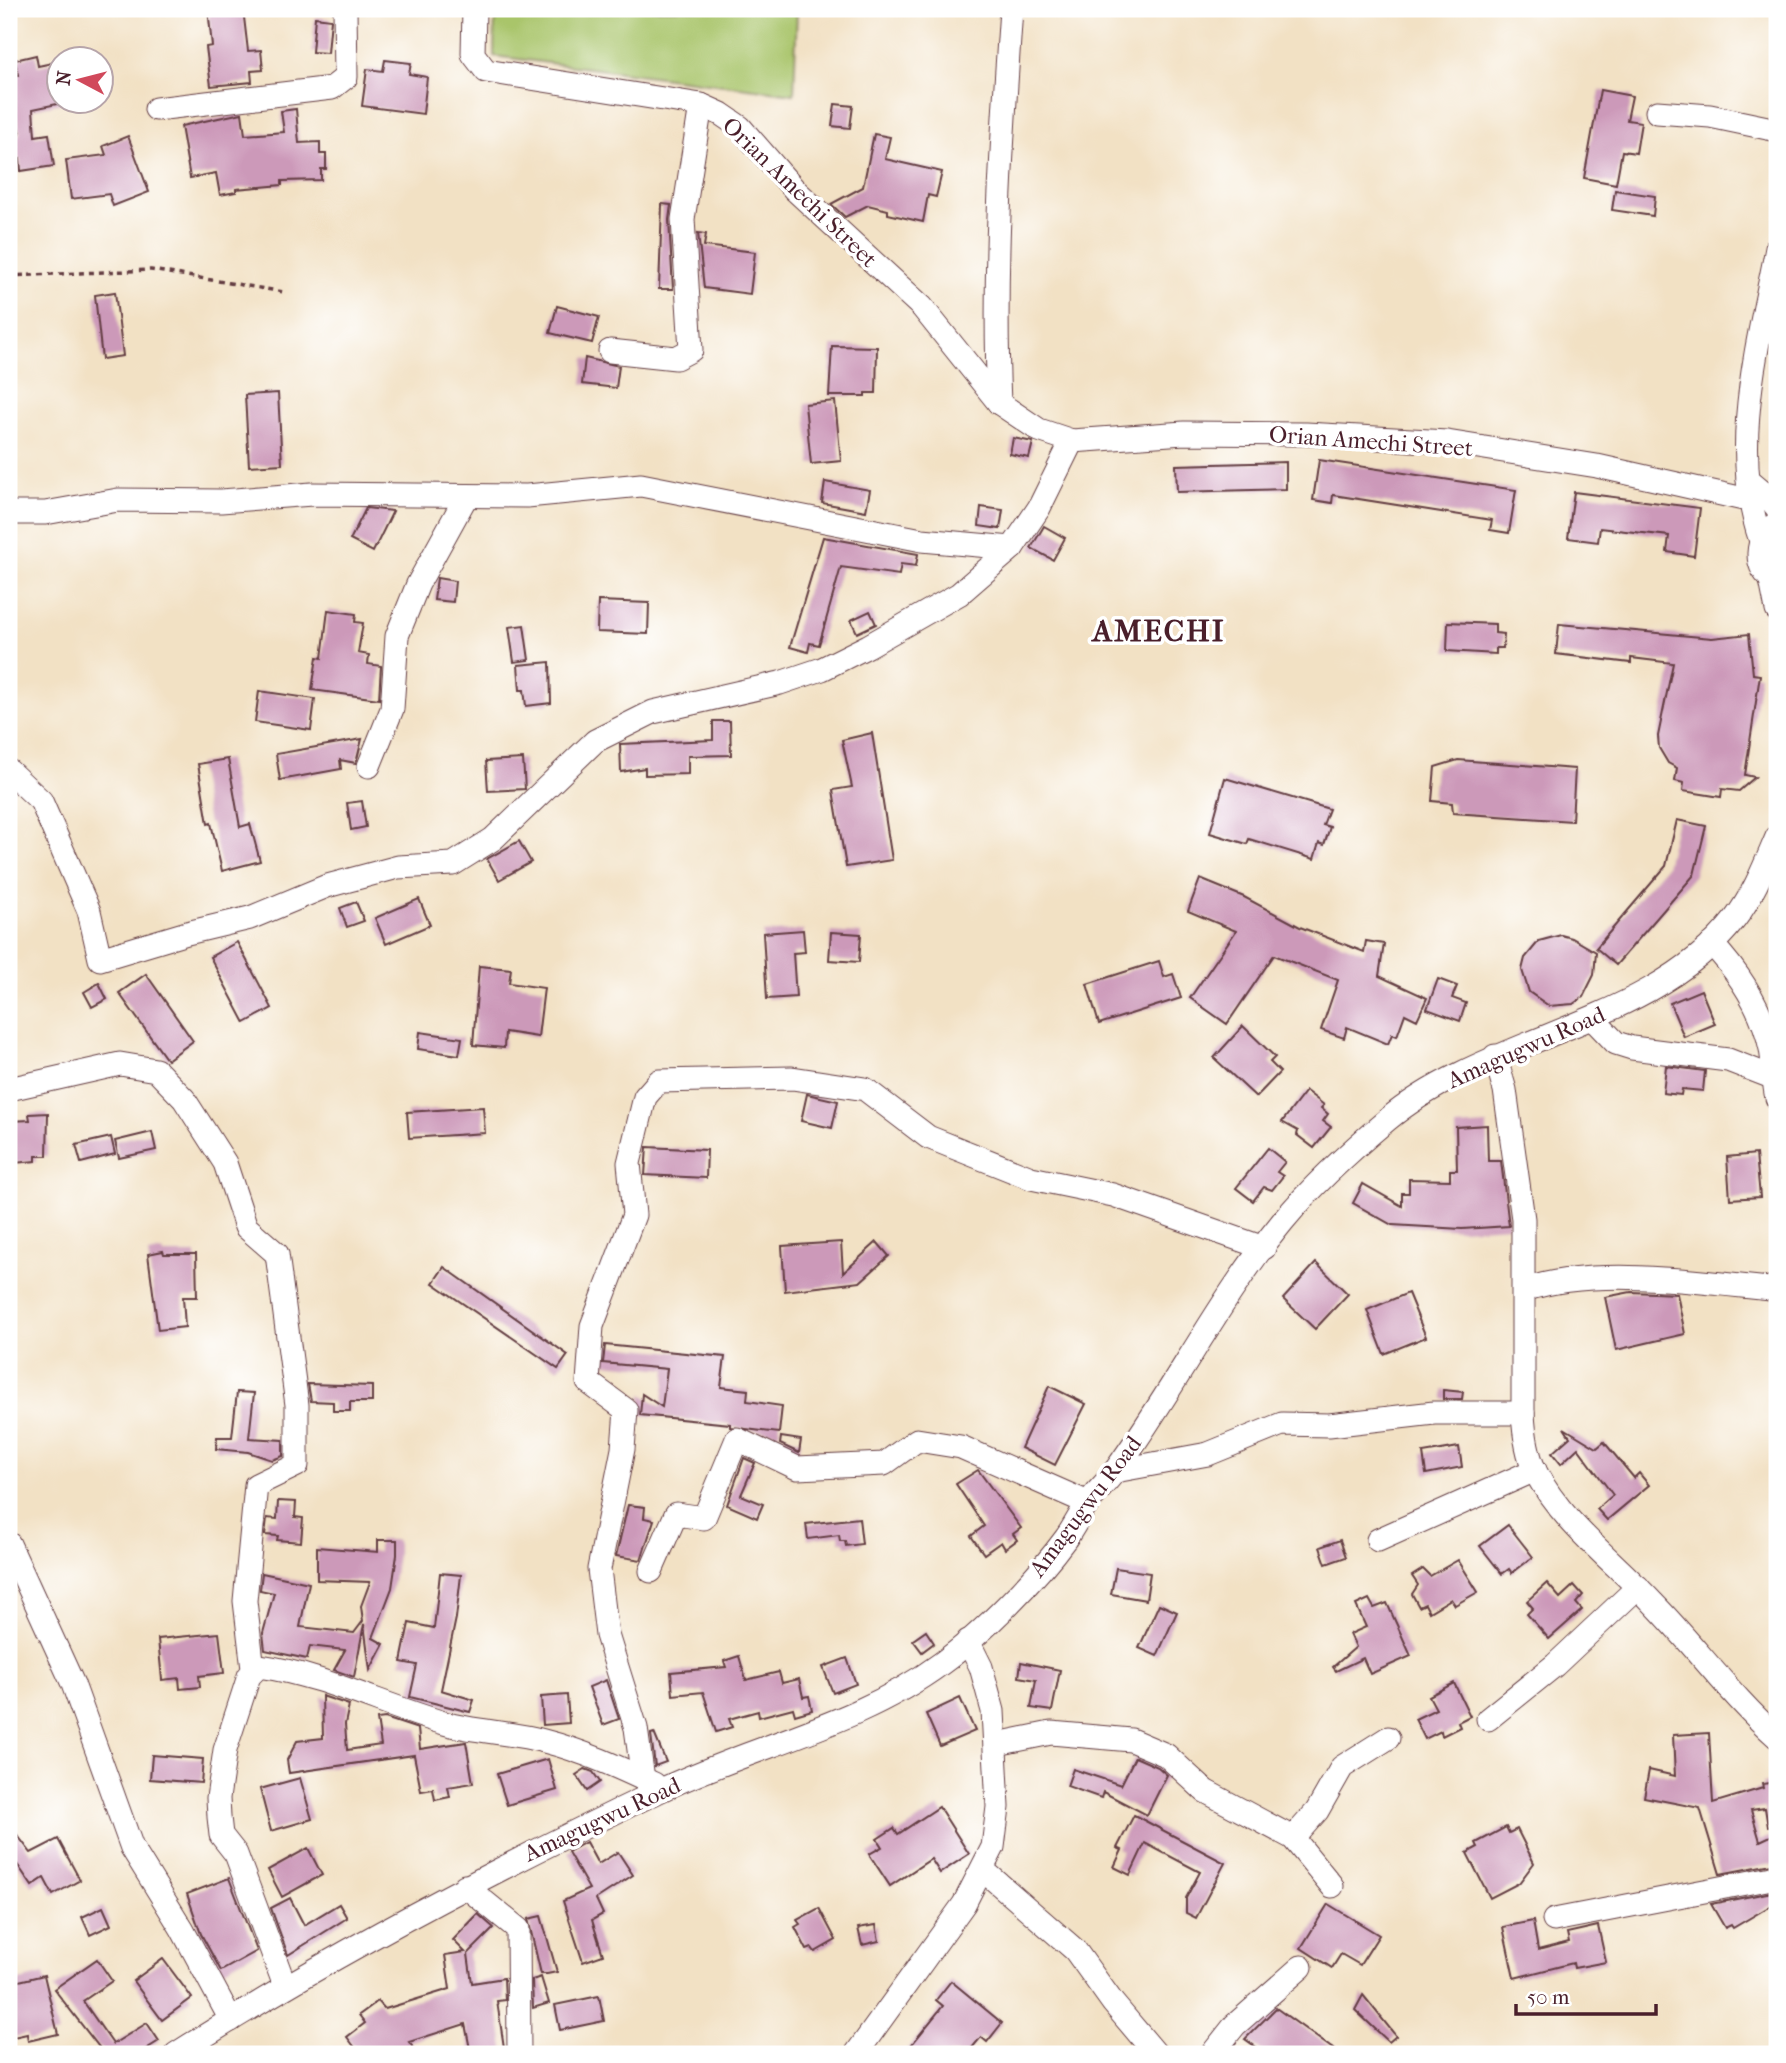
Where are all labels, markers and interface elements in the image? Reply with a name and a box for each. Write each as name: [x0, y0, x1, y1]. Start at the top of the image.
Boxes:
north arrow: [46, 46, 116, 116]
text: N: [52, 69, 76, 87]
street label: Orian Amechi Street: [717, 112, 883, 273]
street label: Orian Amechi Street: [1268, 421, 1474, 462]
district label: AMECHI: [1091, 614, 1225, 649]
street label: Amagugwu Road: [1442, 1000, 1610, 1095]
street label: Amagugwu Road: [1023, 1430, 1147, 1583]
street label: Amagugwu Road: [519, 1771, 685, 1868]
scale bar: [1516, 1972, 1656, 2016]
text: 50 m: [1527, 1985, 1570, 2009]

